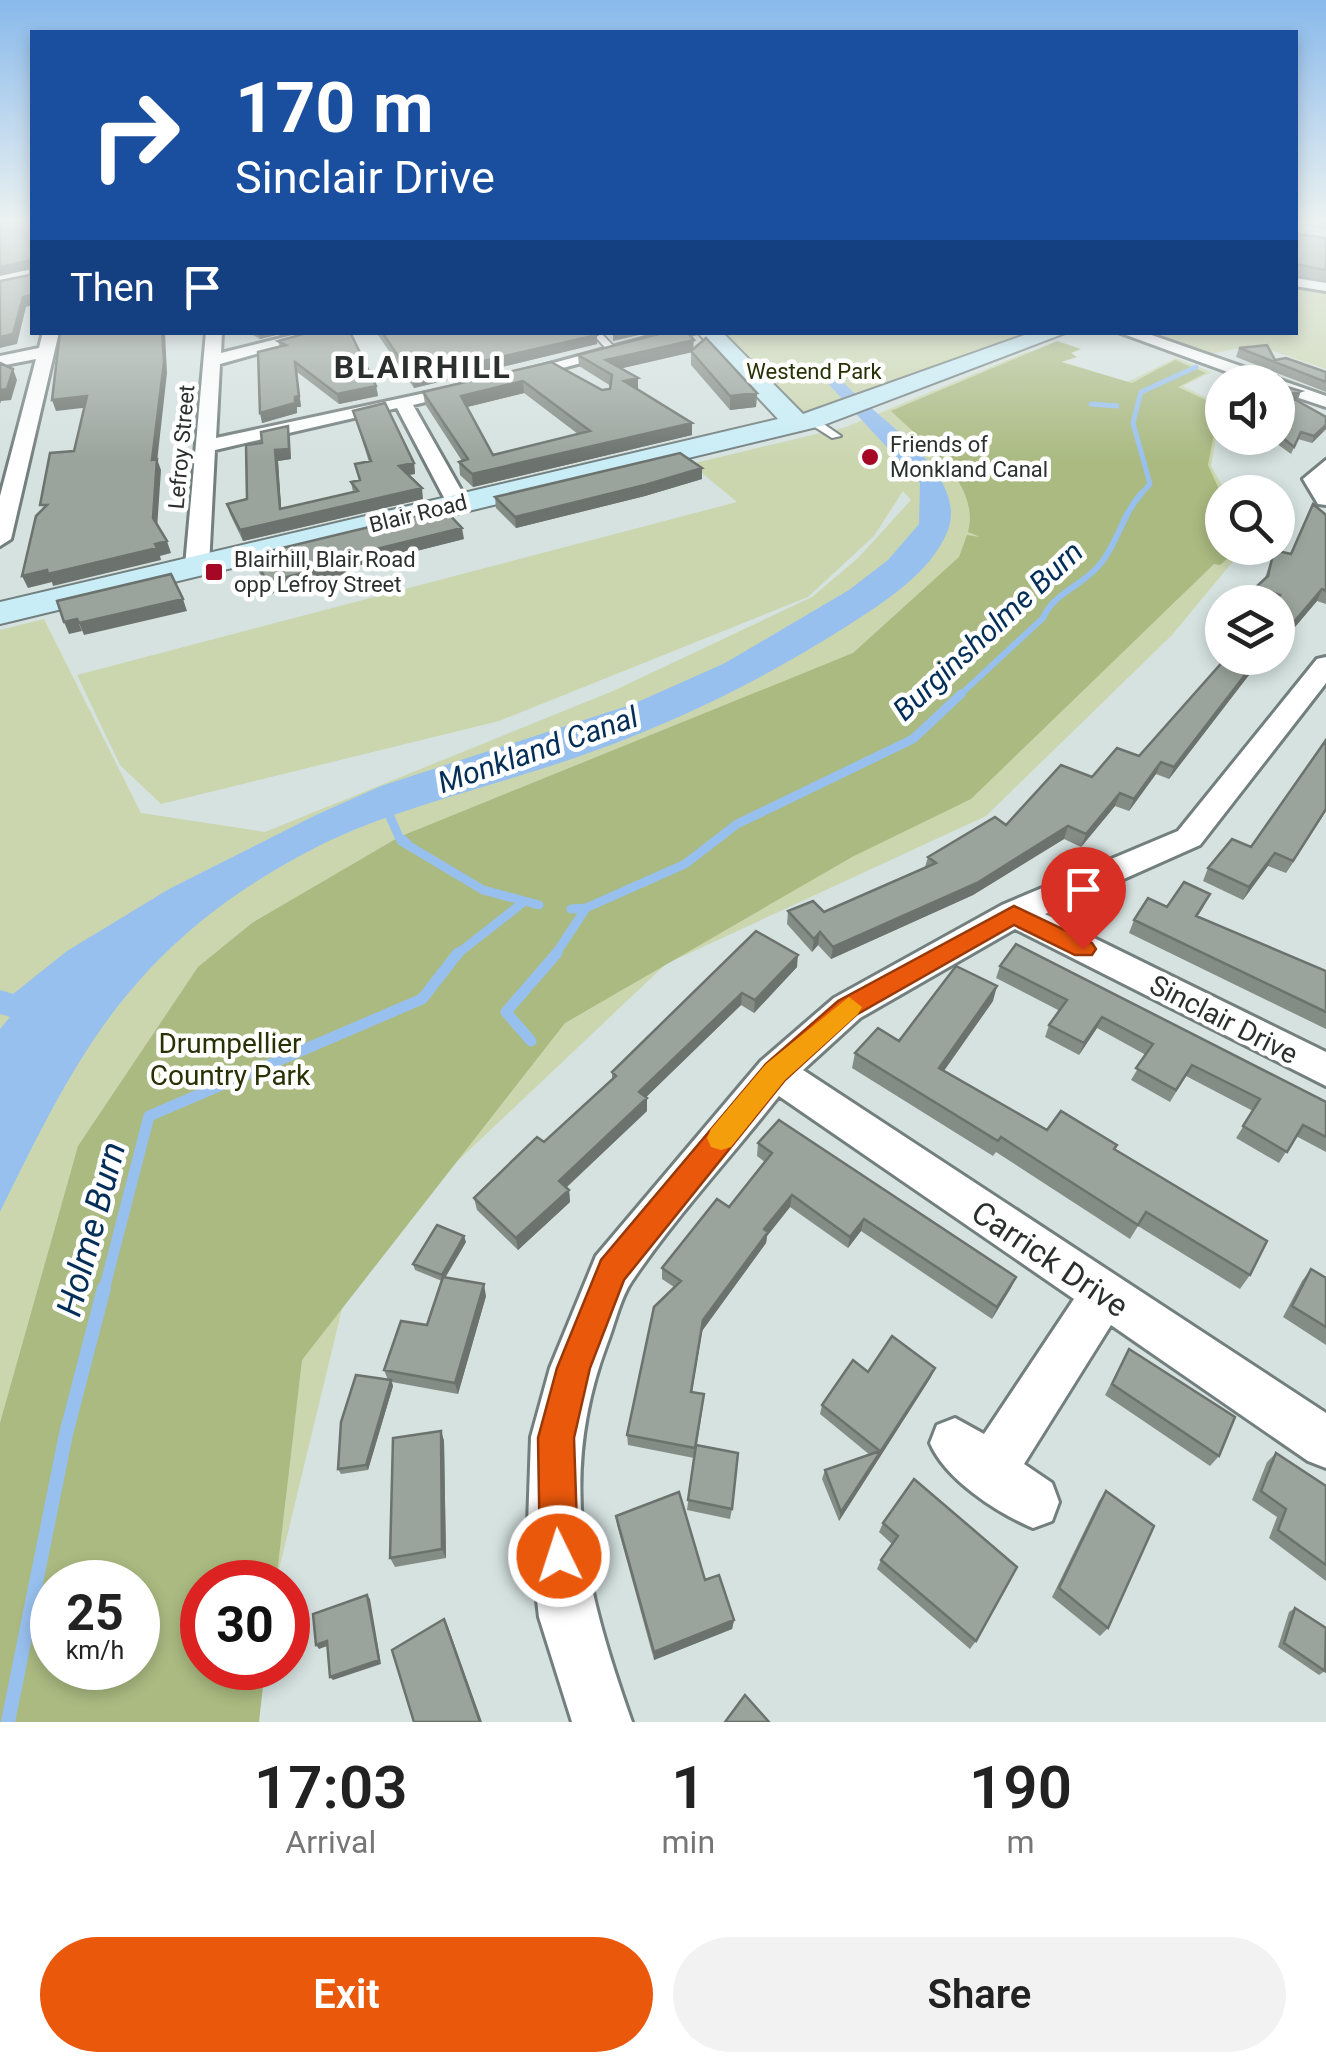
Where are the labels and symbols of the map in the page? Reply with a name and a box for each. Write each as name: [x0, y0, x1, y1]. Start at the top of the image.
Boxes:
district label: BLAIRHILL: [334, 348, 512, 386]
park label: Westend Park: [746, 359, 883, 384]
street label: Lefroy Street: [164, 384, 199, 510]
place label: Friends of Monkland Canal: [890, 432, 1048, 482]
marker: Friends of Monkland Canal: [859, 446, 881, 468]
street label: Blair Road: [367, 489, 470, 538]
water label: Burginsholme Burn: [886, 534, 1090, 727]
place label: Blairhill, Blair Road opp Lefroy Street: [234, 547, 416, 597]
marker: Blairhill, Blair Road opp Lefroy Street: [203, 561, 225, 583]
water label: Monkland Canal: [433, 699, 643, 800]
pin: [1041, 847, 1126, 950]
street label: Sinclair Drive: [1144, 968, 1303, 1071]
park label: Drumpellier Country Park: [150, 1027, 311, 1092]
water label: Holme Burn: [49, 1138, 134, 1321]
street label: Carrick Drive: [965, 1193, 1135, 1325]
position arrow: [507, 1504, 611, 1608]
speed limit sign: 30: [180, 1560, 310, 1690]

